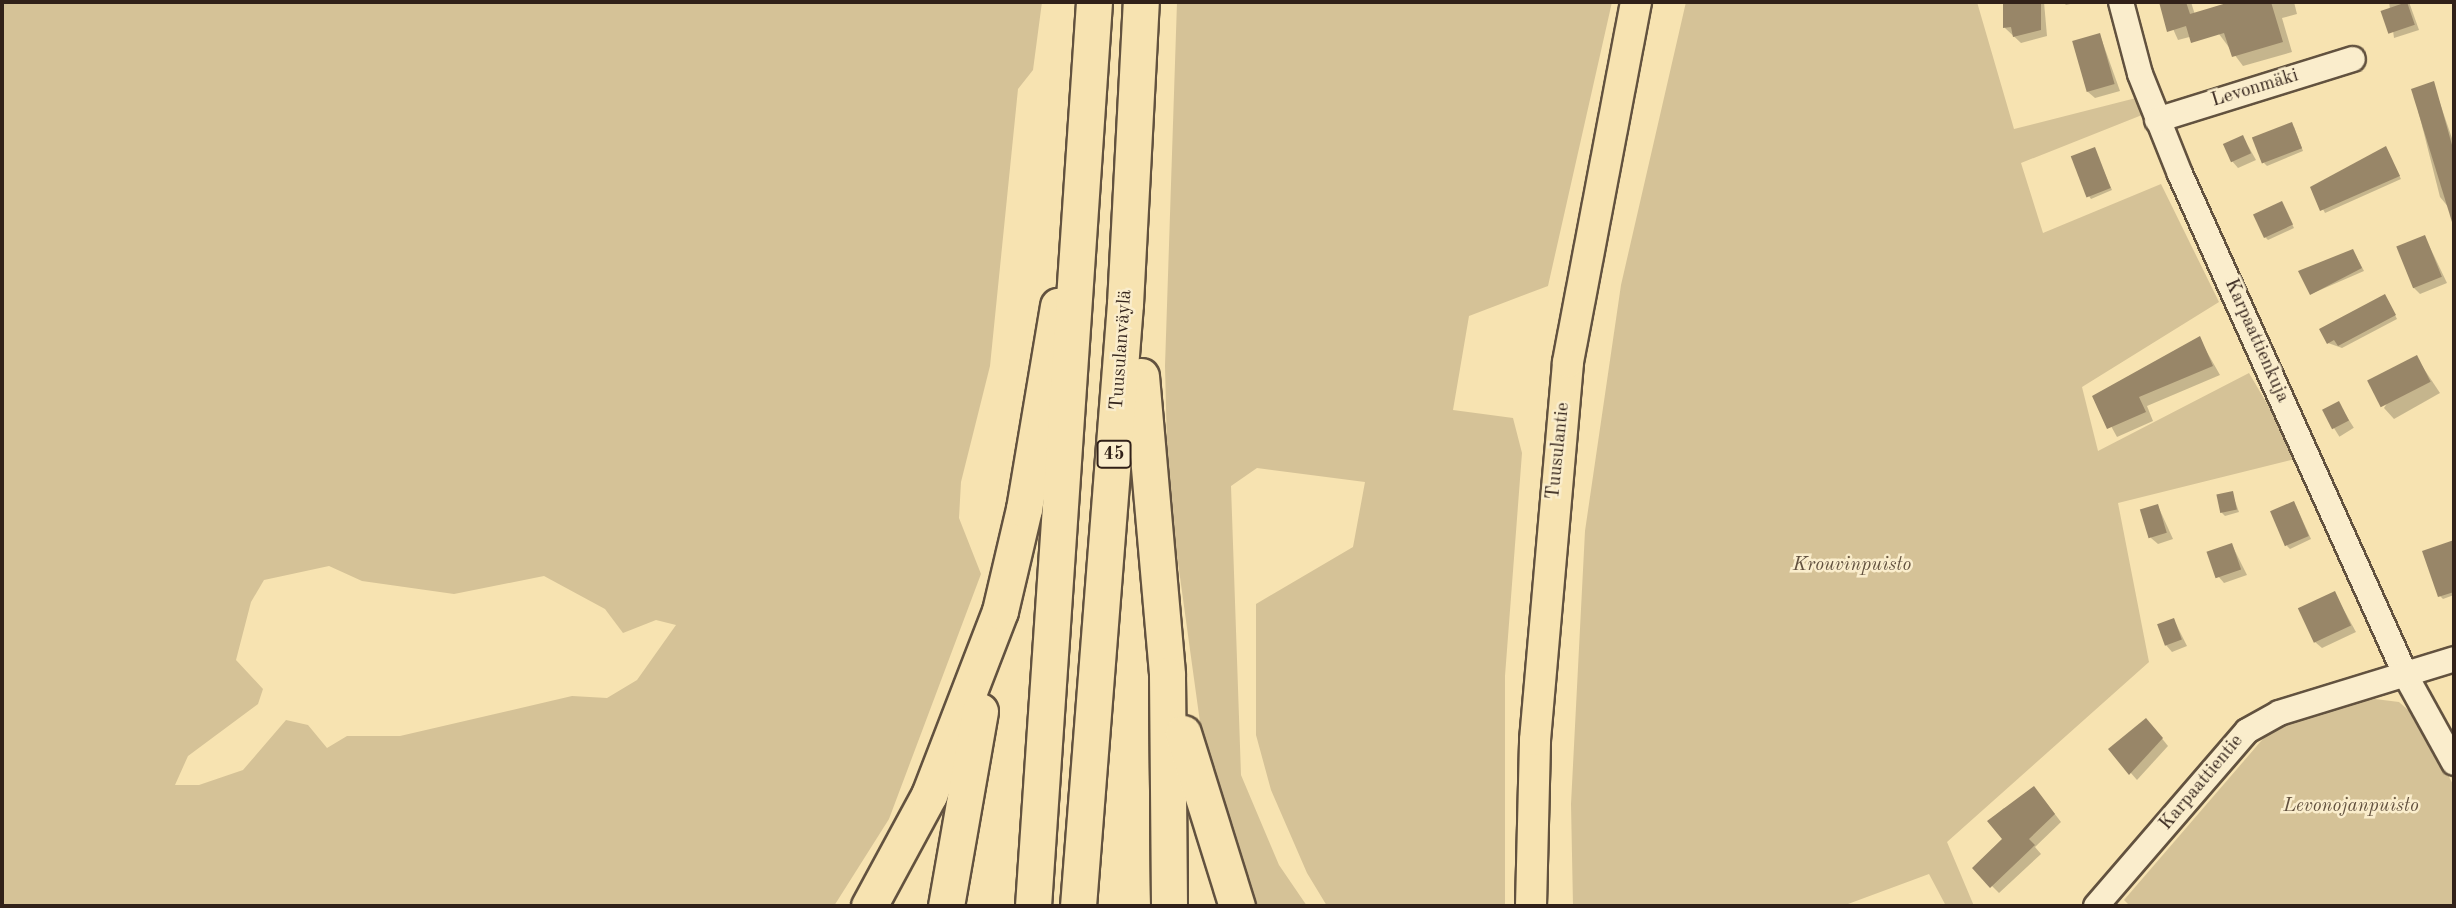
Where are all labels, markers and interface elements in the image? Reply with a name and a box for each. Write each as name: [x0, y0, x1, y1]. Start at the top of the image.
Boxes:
street label: Levonmäki: [2209, 65, 2301, 113]
street label: Karpaattienkuja: [2219, 276, 2293, 406]
street label: Tuusulanväylä: [1106, 289, 1138, 411]
street label: Tuusulantie: [1543, 401, 1575, 501]
road number: 45: [1096, 440, 1132, 468]
park label: Krouvinpuisto: [1793, 555, 1911, 577]
street label: Karpaattientie: [2155, 730, 2249, 836]
park label: Levonojanpuisto: [2283, 796, 2419, 818]

